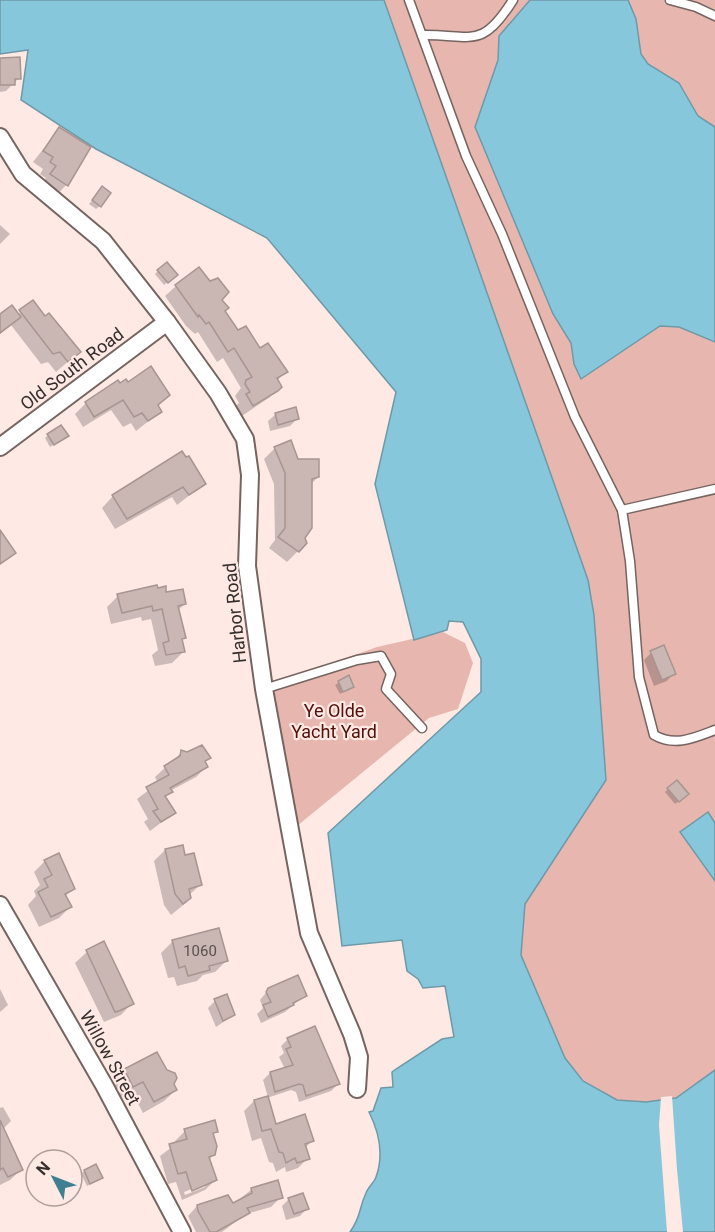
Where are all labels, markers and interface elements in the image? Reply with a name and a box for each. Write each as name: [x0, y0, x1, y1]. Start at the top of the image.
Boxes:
street label: Old South Road: [16, 323, 127, 414]
street label: Harbor Road: [219, 562, 250, 664]
park label: Ye Olde Yacht Yard: [291, 700, 377, 742]
house number: 1060: [183, 942, 217, 960]
street label: Willow Street: [76, 1007, 145, 1109]
north arrow: [24, 1148, 84, 1208]
text: N: [32, 1158, 54, 1179]

